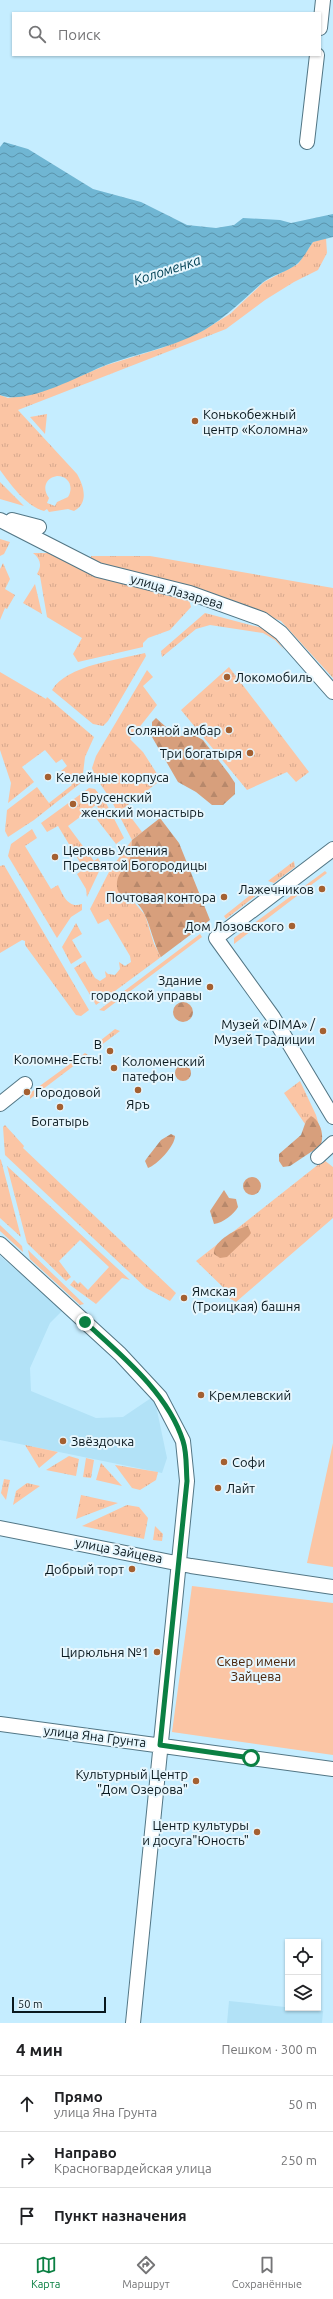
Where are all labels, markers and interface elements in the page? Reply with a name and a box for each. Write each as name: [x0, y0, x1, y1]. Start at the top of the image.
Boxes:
search box: [12, 12, 321, 56]
icon: search: [26, 23, 48, 45]
text: Поиск: [58, 26, 101, 43]
water label: Коломенка: [131, 252, 203, 288]
place label: Конькобежный центр «Коломна»: [203, 407, 308, 436]
marker: Конькобежный центр «Коломна»: [190, 416, 200, 426]
street label: улица Лазарева: [129, 571, 225, 611]
place label: Локомобиль: [235, 670, 313, 684]
marker: Локомобиль: [222, 672, 232, 682]
place label: Соляной амбар: [127, 723, 221, 737]
marker: Соляной амбар: [224, 725, 234, 735]
place label: Три богатыря: [160, 746, 242, 760]
marker: Три богатыря: [245, 748, 255, 758]
place label: Келейные корпуса: [56, 770, 169, 784]
marker: Келейные корпуса: [43, 772, 53, 782]
place label: Брусенский женский монастырь: [81, 790, 204, 819]
marker: Брусенский женский монастырь: [68, 799, 78, 809]
place label: Церковь Успения Пресвятой Богородицы: [63, 843, 207, 872]
marker: Церковь Успения Пресвятой Богородицы: [50, 852, 60, 862]
place label: Лажечников: [238, 882, 314, 896]
marker: Лажечников: [317, 884, 327, 894]
place label: Почтовая контора: [106, 890, 216, 904]
marker: Почтовая контора: [219, 892, 229, 902]
place label: Дом Лозовского: [184, 919, 284, 933]
marker: Дом Лозовского: [287, 921, 297, 931]
place label: Здание городской управы: [91, 973, 202, 1002]
marker: Здание городской управы: [205, 982, 215, 992]
place label: Музей «DIMA» / Музей Традиции: [214, 1017, 316, 1046]
marker: Музей «DIMA» / Музей Традиции: [318, 1026, 328, 1036]
place label: В Коломне-Есть!: [14, 1037, 102, 1066]
marker: В Коломне-Есть!: [105, 1046, 115, 1056]
place label: Коломенский патефон: [122, 1054, 205, 1083]
marker: Коломенский патефон: [109, 1063, 119, 1073]
place label: Городовой: [35, 1085, 101, 1099]
marker: Яръ: [133, 1085, 143, 1095]
marker: Городовой: [22, 1087, 32, 1097]
place label: Яръ: [126, 1097, 150, 1111]
marker: Богатырь: [55, 1102, 65, 1112]
place label: Богатырь: [31, 1114, 89, 1128]
place label: Ямская (Троицкая) башня: [192, 1284, 300, 1314]
marker: Ямская (Троицкая) башня: [179, 1293, 189, 1303]
route end: [76, 1313, 94, 1331]
place label: Кремлевский: [209, 1388, 291, 1402]
marker: Кремлевский: [196, 1390, 206, 1400]
place label: Звёздочка: [71, 1434, 134, 1448]
marker: Звёздочка: [58, 1436, 68, 1446]
place label: Софи: [232, 1455, 265, 1469]
marker: Софи: [219, 1457, 229, 1467]
place label: Лайт: [226, 1481, 255, 1495]
marker: Лайт: [213, 1483, 223, 1493]
street label: улица Зайцева: [74, 1535, 164, 1565]
place label: Добрый торт: [45, 1562, 124, 1576]
marker: Добрый торт: [127, 1564, 137, 1574]
place label: Цирюльня №1: [61, 1645, 149, 1659]
marker: Цирюльня №1: [152, 1647, 162, 1657]
park label: Сквер имени Зайцева: [216, 1654, 296, 1683]
street label: улица Яна Грунта: [43, 1723, 147, 1749]
route start: [242, 1749, 260, 1767]
place label: Культурный Центр "Дом Озерова": [75, 1767, 188, 1796]
marker: Культурный Центр "Дом Озерова": [191, 1776, 201, 1786]
place label: Центр культуры и досуга"Юность": [142, 1818, 249, 1847]
marker: Центр культуры и досуга"Юность": [252, 1827, 262, 1837]
map controls: [285, 1939, 321, 2011]
button: locate: [285, 1939, 321, 1975]
button: layers: [285, 1975, 321, 2011]
scale bar: [12, 1995, 106, 2014]
text: 50 m: [18, 1998, 42, 2010]
text: 4 мин: [16, 2040, 63, 2059]
text: Пешком · 300 m: [221, 2042, 317, 2056]
text: Прямо: [54, 2088, 103, 2105]
icon: ahead: [16, 2093, 38, 2115]
text: 50 m: [288, 2097, 317, 2111]
text: улица Яна Грунта: [54, 2105, 157, 2119]
text: Направо: [54, 2144, 117, 2161]
icon: right: [16, 2149, 38, 2171]
text: 250 m: [281, 2153, 317, 2167]
text: Красногвардейская улица: [54, 2161, 212, 2175]
icon: arrive: [16, 2205, 38, 2227]
text: Пункт назначения: [54, 2207, 187, 2224]
tab: Карта: [31, 2254, 60, 2290]
tab: Маршрут: [122, 2254, 170, 2290]
tab: Сохранённые: [232, 2254, 302, 2290]

